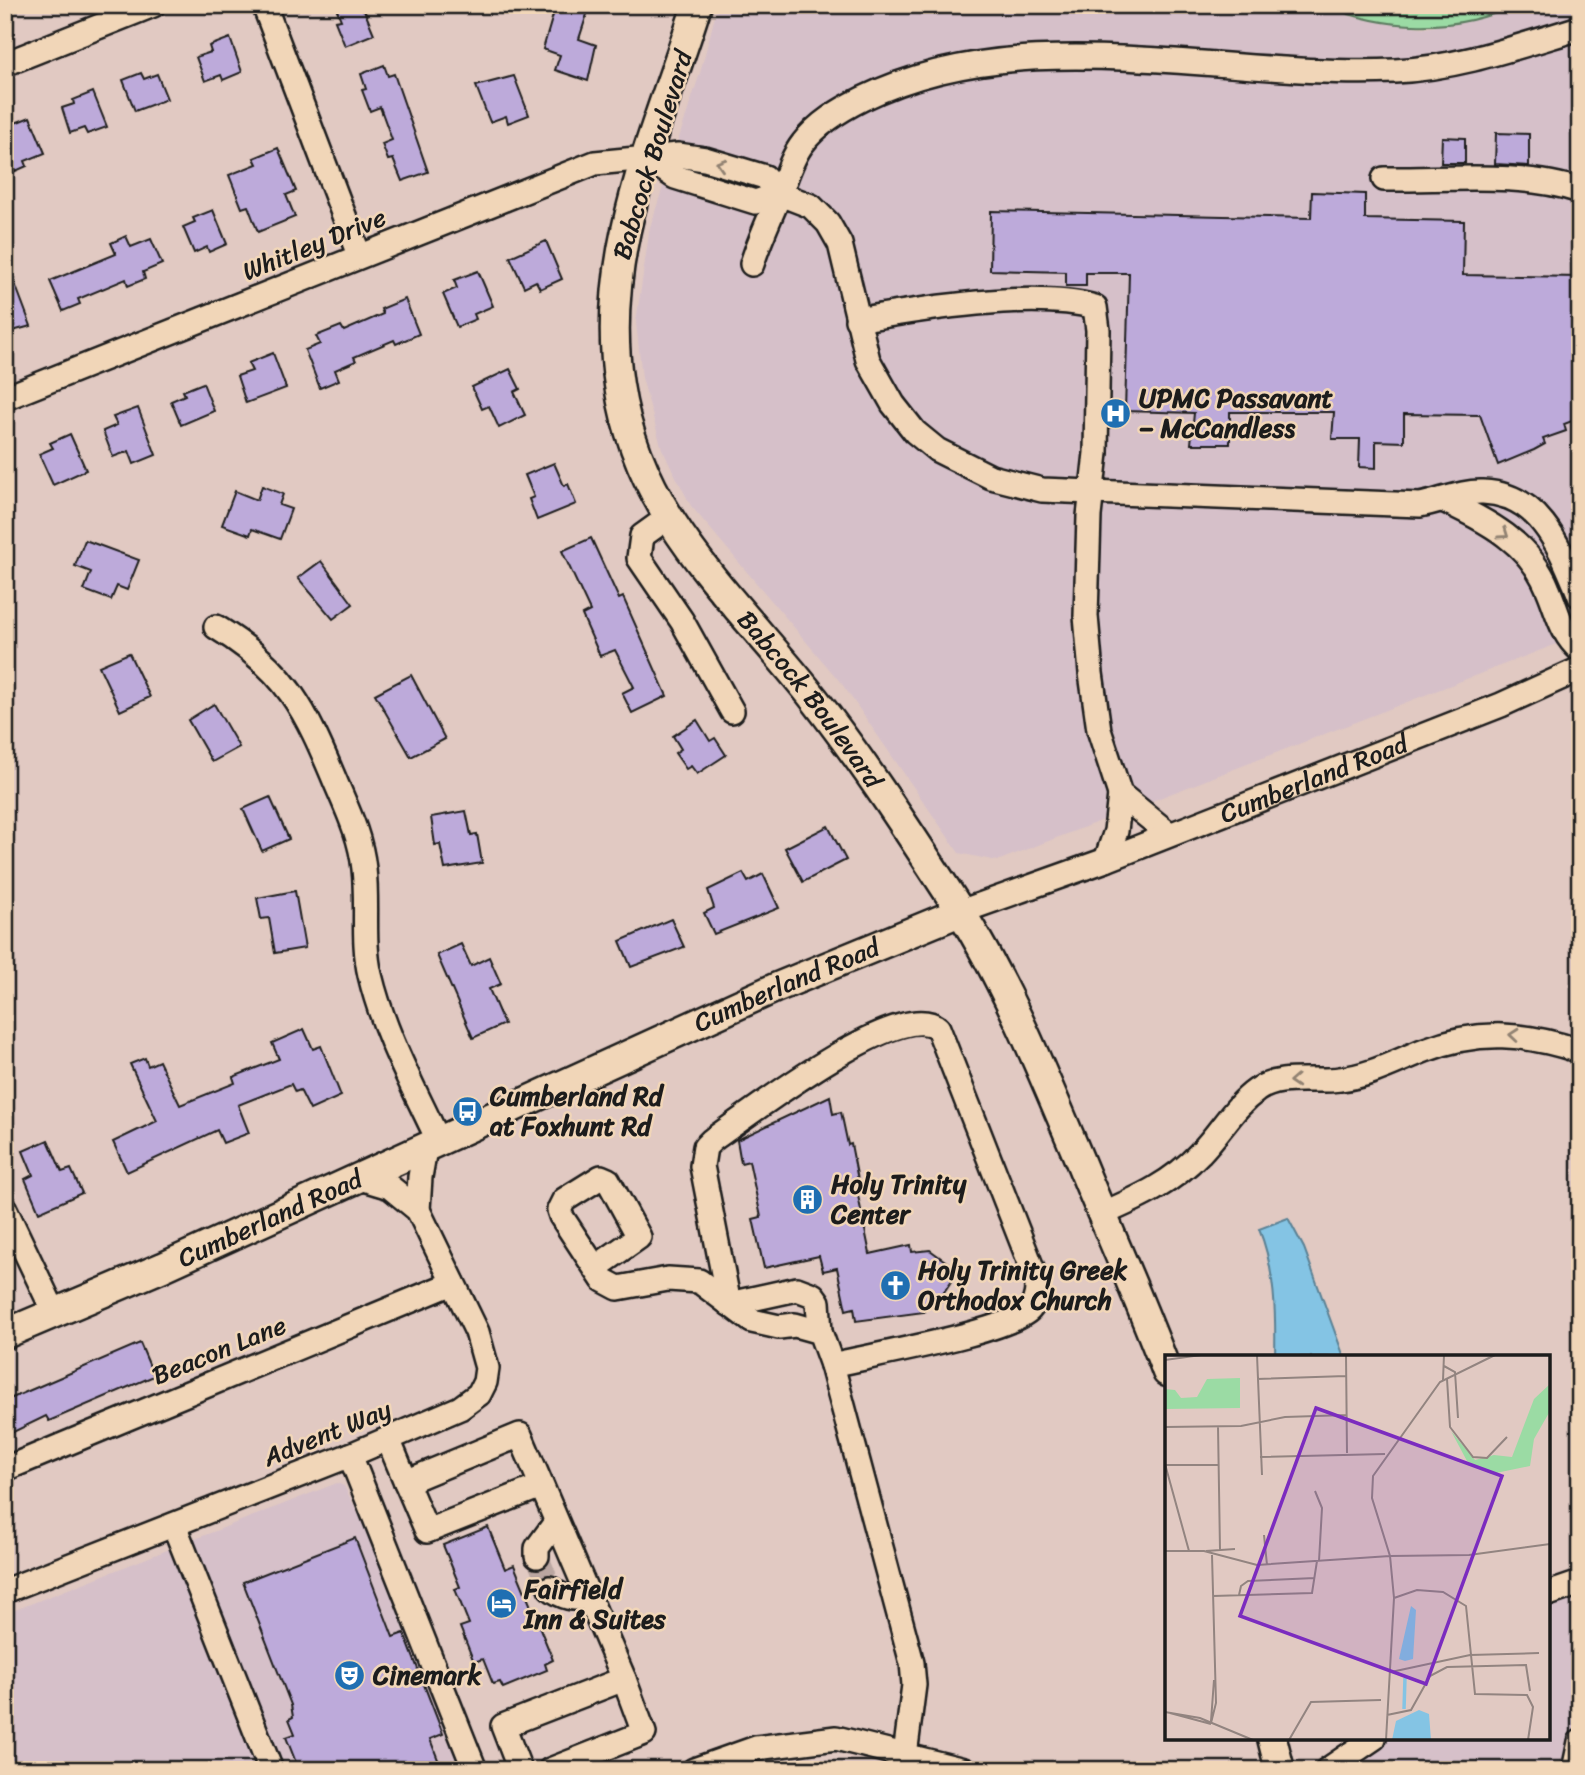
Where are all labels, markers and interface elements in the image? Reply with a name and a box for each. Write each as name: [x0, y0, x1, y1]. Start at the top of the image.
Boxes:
street label: Babcock Boulevard: [598, 42, 706, 265]
one-way arrow: [716, 157, 728, 172]
street label: Whitley Drive: [235, 194, 393, 294]
place label: UPMC Passavant – McCandless: [1139, 375, 1333, 451]
hospital icon: UPMC Passavant – McCandless: [1099, 396, 1133, 430]
one-way arrow: [1496, 526, 1509, 538]
street label: Babcock Boulevard: [725, 599, 897, 800]
street label: Cumberland Road: [1213, 720, 1417, 836]
street label: Cumberland Road: [686, 924, 889, 1045]
one-way arrow: [1508, 1028, 1519, 1043]
place label: Cumberland Rd at Foxhunt Rd: [489, 1073, 665, 1149]
one-way arrow: [1288, 1073, 1299, 1088]
bus stop icon: Cumberland Rd at Foxhunt Rd: [450, 1094, 484, 1128]
street label: Cumberland Road: [170, 1155, 372, 1280]
place label: Holy Trinity Center: [830, 1161, 967, 1237]
building icon: Holy Trinity Center: [791, 1182, 825, 1216]
place label: Holy Trinity Greek Orthodox Church: [918, 1247, 1128, 1323]
church icon: Holy Trinity Greek Orthodox Church: [878, 1268, 912, 1302]
street label: Beacon Lane: [145, 1302, 293, 1398]
inset map: [1165, 1355, 1550, 1740]
street label: Advent Way: [255, 1386, 399, 1480]
place label: Fairfield Inn & Suites: [522, 1566, 667, 1642]
hotel icon: Fairfield Inn & Suites: [484, 1587, 518, 1621]
place label: Cinemark: [372, 1652, 482, 1698]
theatre icon: Cinemark: [333, 1658, 367, 1692]

